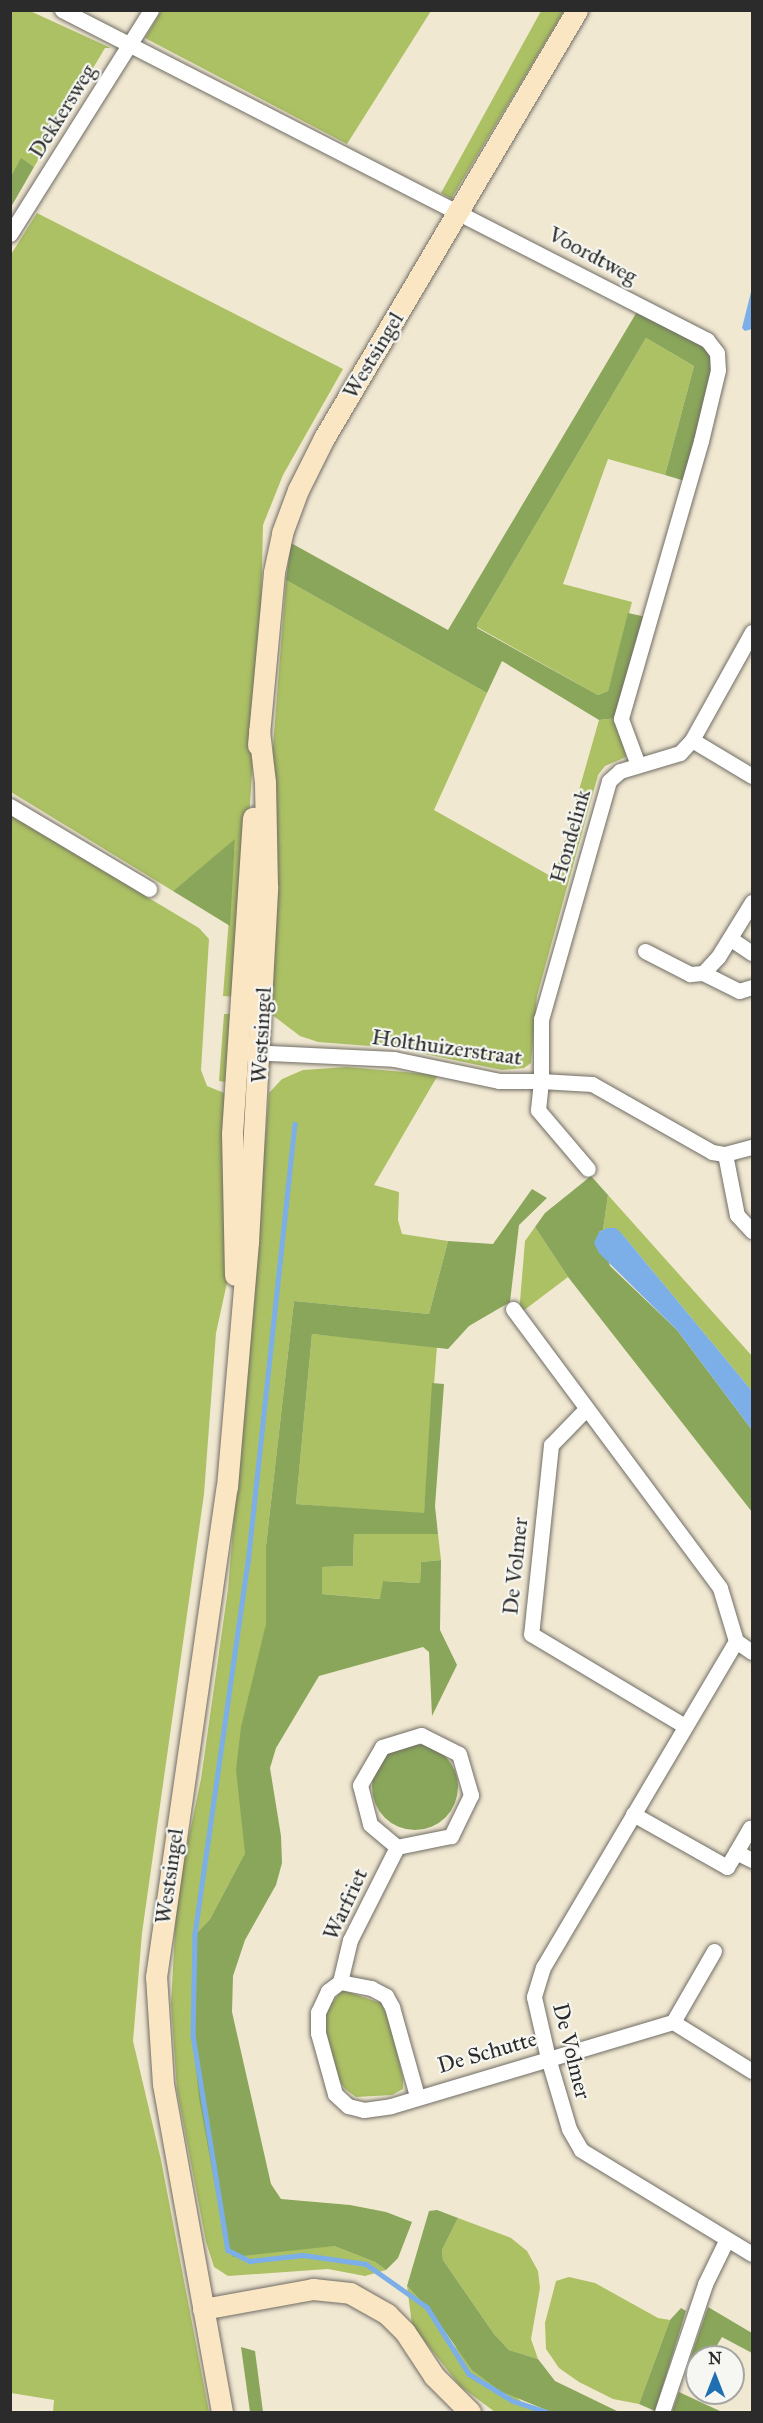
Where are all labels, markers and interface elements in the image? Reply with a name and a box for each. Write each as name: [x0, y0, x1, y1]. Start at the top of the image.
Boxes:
street label: Dekkersweg: [23, 59, 101, 163]
street label: Voordtweg: [544, 221, 642, 289]
street label: Westsingel: [337, 307, 409, 403]
street label: Hondelink: [544, 786, 596, 886]
street label: Westsingel: [245, 986, 277, 1084]
street label: Holthuizerstraat: [370, 1023, 524, 1071]
street label: De Volmer: [497, 1516, 533, 1616]
street label: Westsingel: [149, 1826, 189, 1926]
street label: Warfriet: [317, 1864, 373, 1944]
street label: De Volmer: [547, 2000, 597, 2102]
street label: De Schutte: [434, 2025, 540, 2079]
north arrow: [685, 2345, 745, 2405]
text: N: [708, 2349, 722, 2368]

